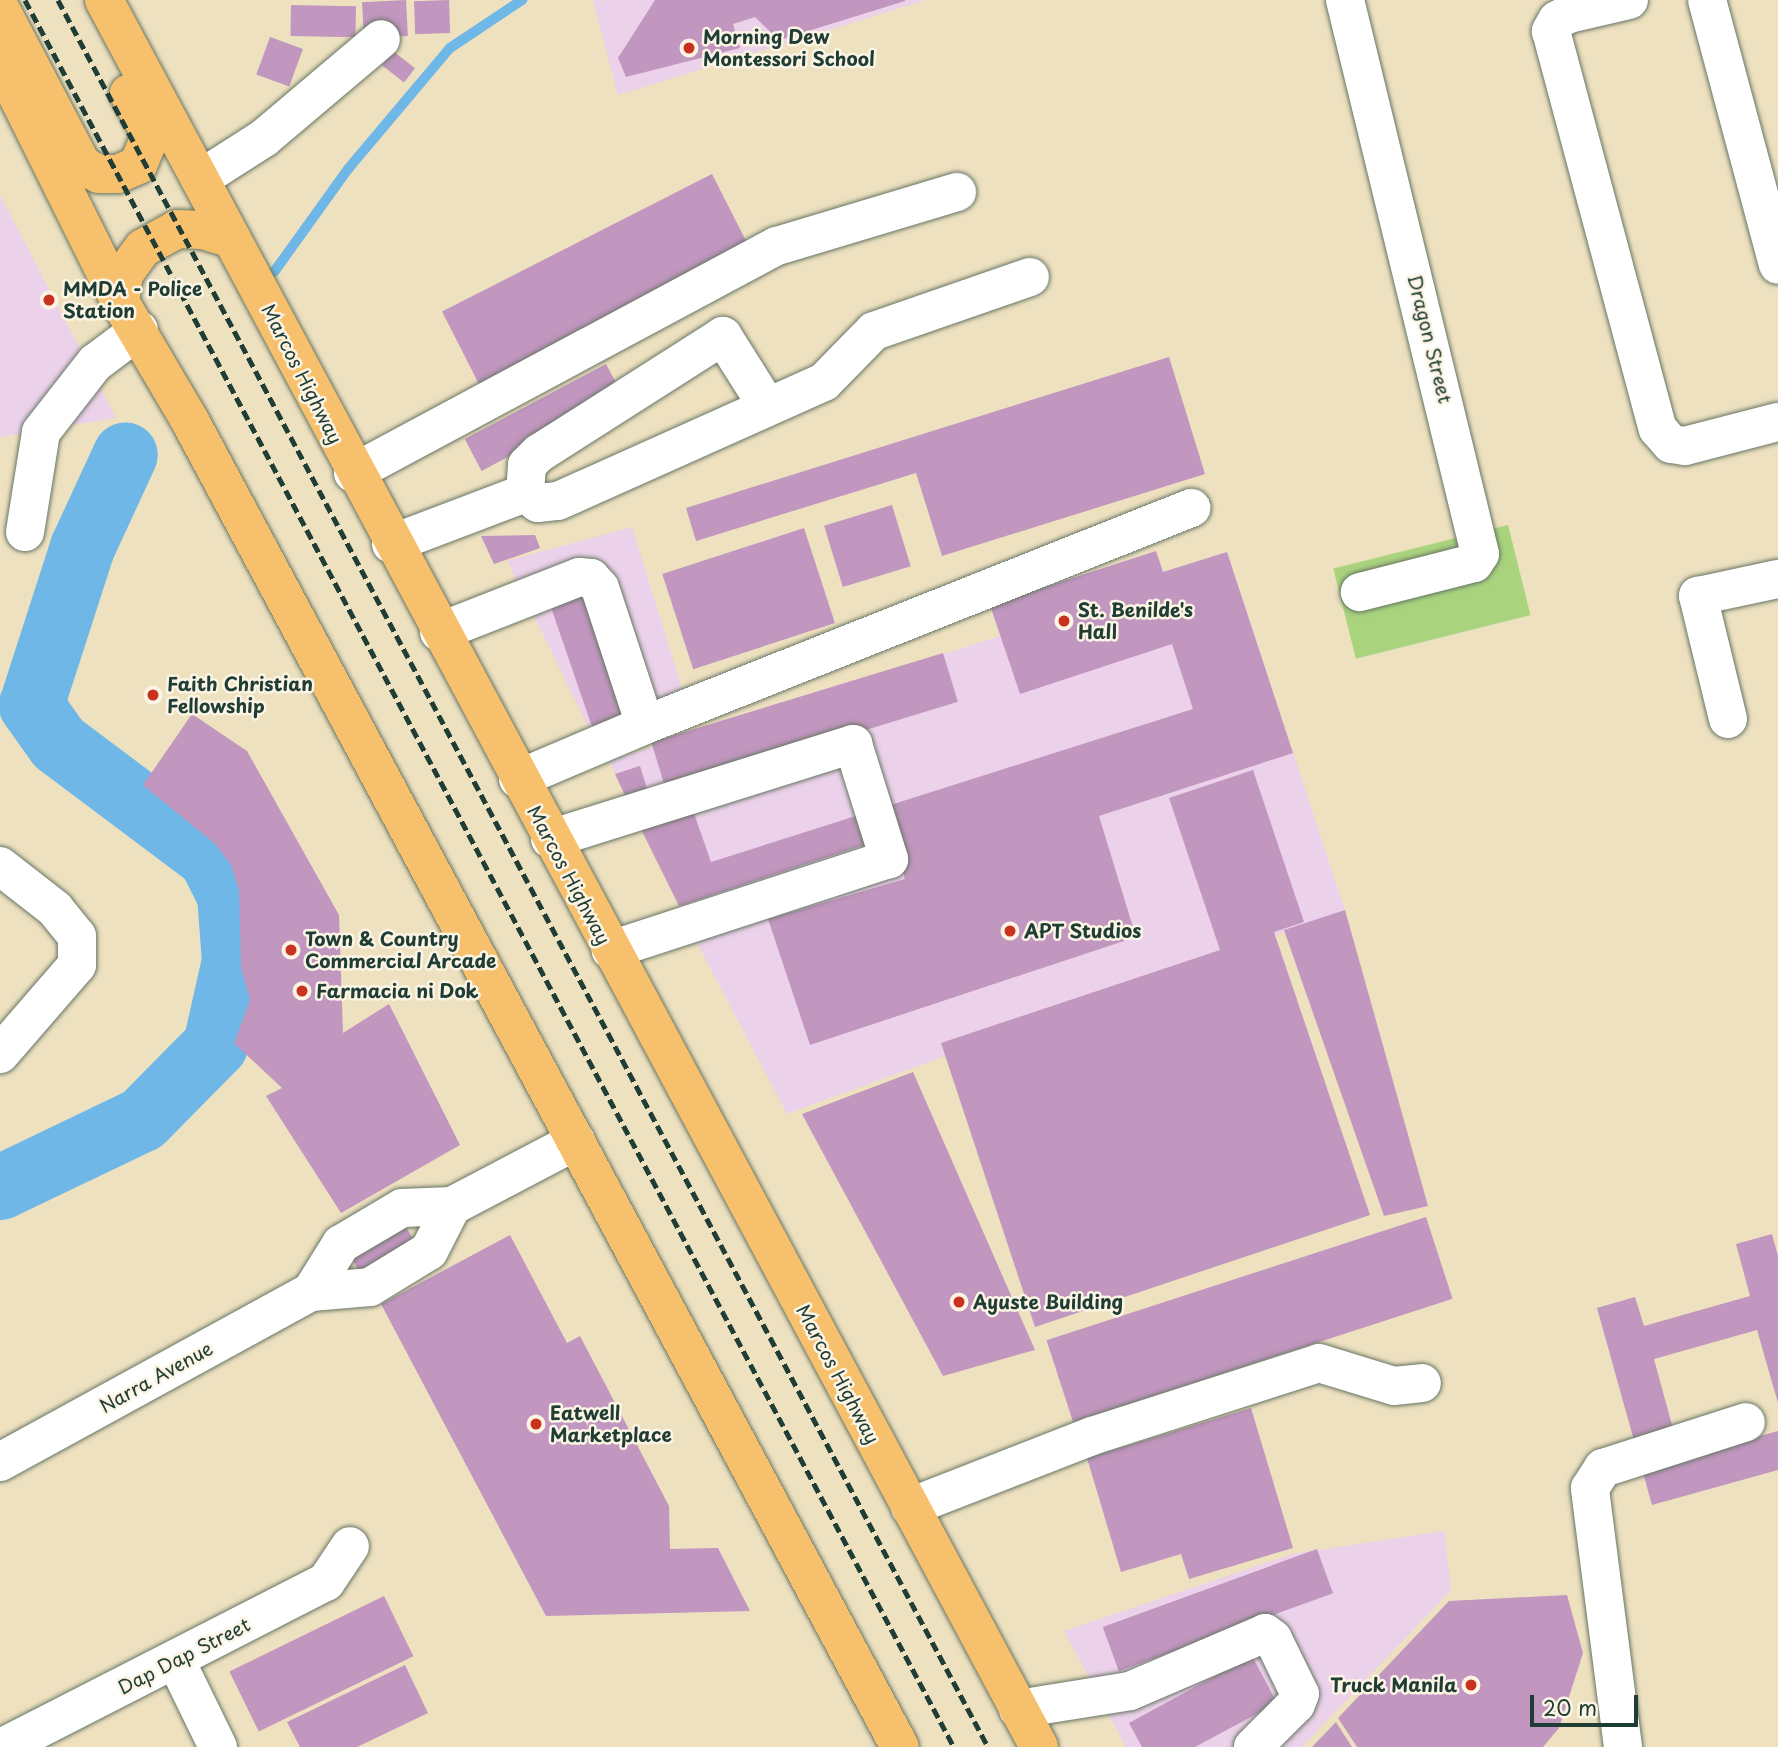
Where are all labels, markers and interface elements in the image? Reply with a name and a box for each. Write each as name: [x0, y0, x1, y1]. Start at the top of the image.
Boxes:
place label: Morning Dew Montessori School: [703, 26, 876, 70]
marker: Morning Dew Montessori School: [681, 40, 697, 56]
street label: Dragon Street: [1403, 272, 1457, 406]
place label: MMDA - Police Station: [63, 278, 205, 322]
marker: MMDA - Police Station: [41, 292, 57, 308]
street label: Marcos Highway: [257, 300, 347, 448]
place label: St. Benilde's Hall: [1078, 599, 1192, 643]
marker: St. Benilde's Hall: [1056, 613, 1072, 629]
place label: Faith Christian Fellowship: [167, 673, 313, 717]
marker: Faith Christian Fellowship: [145, 687, 161, 703]
street label: Marcos Highway: [523, 802, 615, 948]
place label: APT Studios: [1024, 920, 1140, 942]
marker: APT Studios: [1002, 923, 1018, 939]
place label: Town & Country Commercial Arcade: [305, 928, 497, 972]
marker: Town & Country Commercial Arcade: [283, 942, 299, 958]
place label: Farmacia ni Dok: [316, 980, 479, 1002]
marker: Farmacia ni Dok: [294, 983, 310, 999]
place label: Ayuste Building: [973, 1291, 1123, 1313]
marker: Ayuste Building: [951, 1294, 967, 1310]
street label: Marcos Highway: [792, 1301, 884, 1447]
street label: Narra Avenue: [95, 1336, 217, 1418]
place label: Eatwell Marketplace: [550, 1402, 672, 1446]
marker: Eatwell Marketplace: [528, 1416, 544, 1432]
street label: Dap Dap Street: [114, 1613, 254, 1699]
place label: Truck Manila: [1329, 1674, 1457, 1696]
marker: Truck Manila: [1463, 1677, 1479, 1693]
scale bar: [1533, 1680, 1642, 1724]
text: 20 m: [1543, 1691, 1597, 1723]

